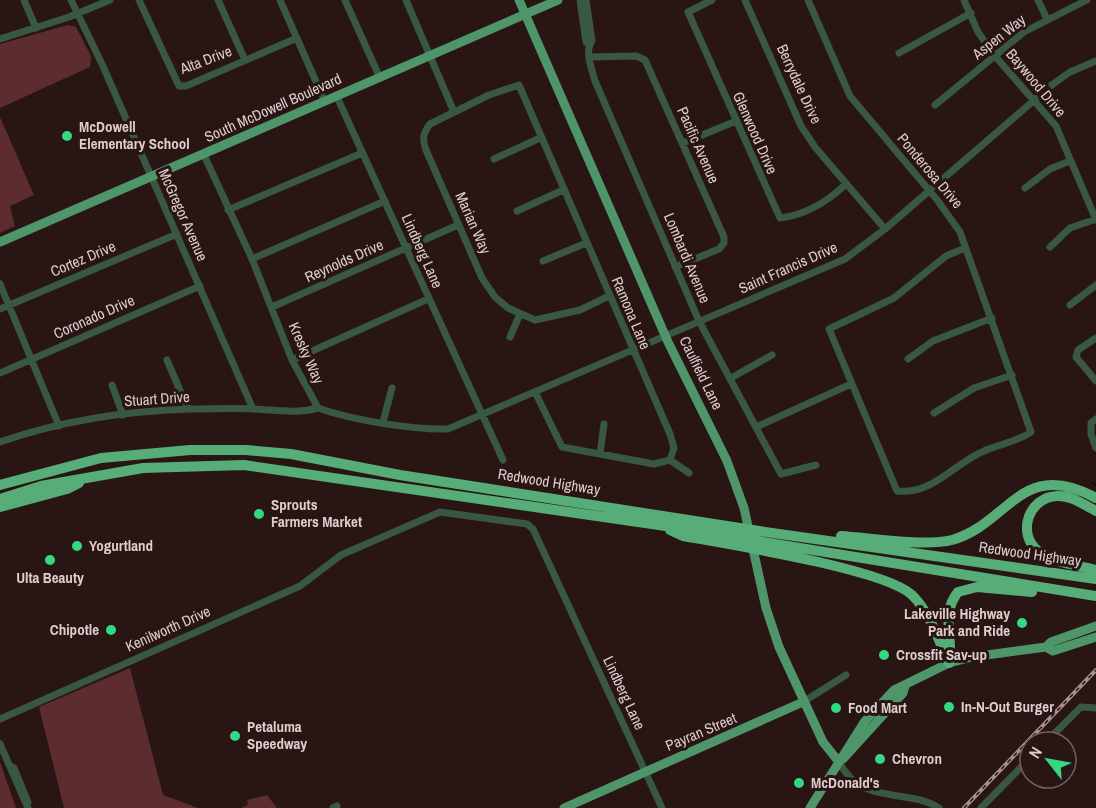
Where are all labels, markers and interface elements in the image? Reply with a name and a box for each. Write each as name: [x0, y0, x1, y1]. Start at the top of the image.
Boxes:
street label: Aspen Way: [967, 9, 1030, 65]
street label: Alta Drive: [176, 40, 235, 79]
street label: Berrydale Drive: [772, 41, 827, 127]
street label: Baywood Drive: [1002, 44, 1071, 121]
street label: South McDowell Boulevard: [201, 68, 345, 147]
street label: Glenwood Drive: [728, 88, 783, 177]
street label: Pacific Avenue: [672, 103, 725, 187]
place label: McDowell Elementary School: [79, 116, 190, 154]
marker: McDowell Elementary School: [60, 129, 74, 143]
street label: Ponderosa Drive: [893, 129, 968, 213]
street label: McGregor Avenue: [154, 165, 213, 264]
street label: Marian Way: [450, 188, 497, 258]
street label: Lombardi Avenue: [659, 209, 716, 306]
street label: Lindberg Lane: [397, 210, 448, 291]
street label: Reynolds Drive: [301, 234, 387, 287]
street label: Cortez Drive: [47, 235, 119, 282]
street label: Saint Francis Drive: [735, 236, 841, 299]
street label: Ramona Lane: [607, 273, 656, 353]
street label: Coronado Drive: [50, 289, 138, 344]
street label: Kresky Way: [284, 319, 330, 388]
street label: Caulfield Lane: [675, 333, 728, 413]
street label: Stuart Drive: [123, 386, 191, 411]
street label: Redwood Highway: [496, 463, 603, 500]
place label: Sprouts Farmers Market: [271, 494, 362, 532]
marker: Sprouts Farmers Market: [252, 507, 266, 521]
place label: Yogurtland: [89, 535, 153, 556]
street label: Redwood Highway: [977, 536, 1083, 571]
marker: Yogurtland: [70, 539, 84, 553]
marker: Ulta Beauty: [43, 553, 57, 567]
place label: Ulta Beauty: [16, 567, 84, 588]
street label: Kenilworth Drive: [122, 600, 214, 657]
place label: Lakeville Highway Park and Ride: [904, 603, 1010, 641]
marker: Lakeville Highway Park and Ride: [1015, 616, 1029, 630]
place label: Chipotle: [50, 619, 99, 640]
marker: Chipotle: [104, 623, 118, 637]
place label: Crossfit Sav-up: [896, 644, 987, 665]
marker: Crossfit Sav-up: [877, 648, 891, 662]
street label: Lindberg Lane: [598, 652, 651, 733]
place label: In-N-Out Burger: [961, 696, 1054, 717]
place label: Food Mart: [848, 697, 907, 718]
marker: In-N-Out Burger: [942, 700, 956, 714]
marker: Food Mart: [829, 701, 843, 715]
street label: Payran Street: [662, 707, 740, 756]
place label: Petaluma Speedway: [247, 716, 307, 754]
marker: Petaluma Speedway: [228, 729, 242, 743]
north arrow: [1018, 730, 1078, 790]
text: N: [1023, 743, 1047, 762]
place label: Chevron: [892, 748, 942, 769]
marker: Chevron: [873, 752, 887, 766]
place label: McDonald's: [811, 772, 880, 793]
marker: McDonald's: [792, 776, 806, 790]

